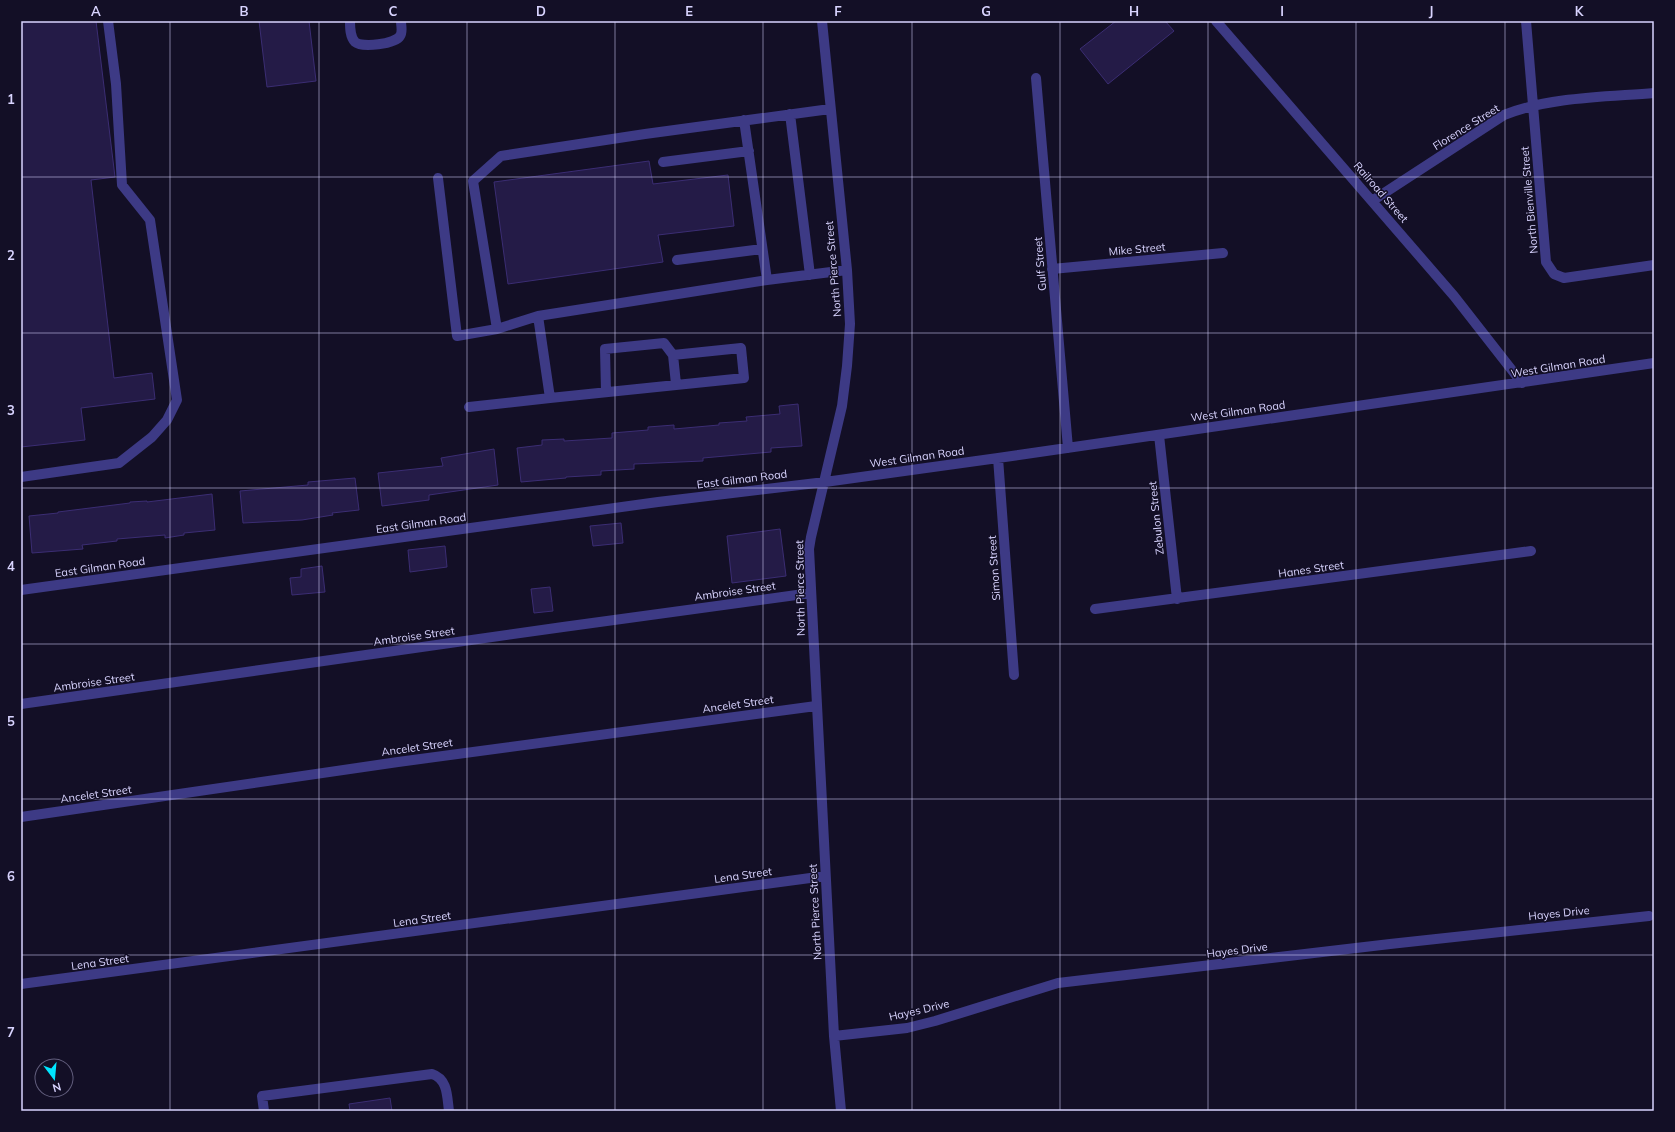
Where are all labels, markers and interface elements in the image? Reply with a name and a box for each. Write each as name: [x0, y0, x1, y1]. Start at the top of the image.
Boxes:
text: A: [91, 3, 101, 19]
text: B: [240, 3, 249, 19]
text: C: [389, 3, 398, 19]
text: D: [536, 3, 546, 19]
text: E: [685, 3, 693, 19]
text: F: [834, 3, 842, 19]
text: G: [981, 3, 991, 19]
text: H: [1129, 3, 1139, 19]
text: I: [1280, 3, 1284, 19]
text: J: [1429, 3, 1433, 19]
text: K: [1575, 3, 1585, 19]
text: 1: [7, 91, 15, 107]
street label: Florence Street: [1430, 101, 1502, 153]
street label: North Bienville Street: [1517, 146, 1541, 254]
street label: Railroad Street: [1351, 159, 1411, 225]
street label: North Pierce Street: [822, 220, 844, 318]
street label: Gulf Street: [1031, 236, 1049, 292]
street label: Mike Street: [1108, 240, 1166, 258]
text: 2: [7, 247, 15, 263]
street label: West Gilman Road: [1510, 352, 1606, 380]
street label: West Gilman Road: [1190, 397, 1286, 425]
text: 3: [7, 402, 15, 418]
street label: West Gilman Road: [869, 443, 965, 471]
street label: East Gilman Road: [696, 467, 788, 491]
street label: Zebulon Street: [1145, 480, 1167, 556]
street label: East Gilman Road: [375, 510, 467, 536]
street label: Simon Street: [985, 535, 1003, 601]
street label: North Pierce Street: [792, 540, 808, 636]
street label: East Gilman Road: [54, 554, 146, 580]
street label: Hanes Street: [1277, 557, 1345, 581]
text: 4: [7, 558, 15, 574]
street label: Ambroise Street: [693, 578, 777, 604]
street label: Ambroise Street: [372, 623, 456, 649]
street label: Ambroise Street: [52, 669, 136, 695]
street label: Ancelet Street: [702, 692, 775, 716]
text: 5: [7, 713, 15, 729]
street label: Ancelet Street: [381, 735, 454, 759]
street label: Ancelet Street: [60, 782, 133, 806]
street label: North Pierce Street: [805, 863, 825, 960]
street label: Lena Street: [713, 864, 773, 886]
text: 6: [7, 868, 15, 884]
street label: Hayes Drive: [1528, 903, 1590, 923]
street label: Lena Street: [392, 908, 452, 930]
street label: Hayes Drive: [1206, 939, 1268, 961]
street label: Lena Street: [70, 951, 130, 973]
street label: Hayes Drive: [887, 996, 951, 1024]
text: 7: [7, 1024, 15, 1040]
north arrow: [34, 1058, 74, 1098]
text: N: [51, 1080, 63, 1095]

